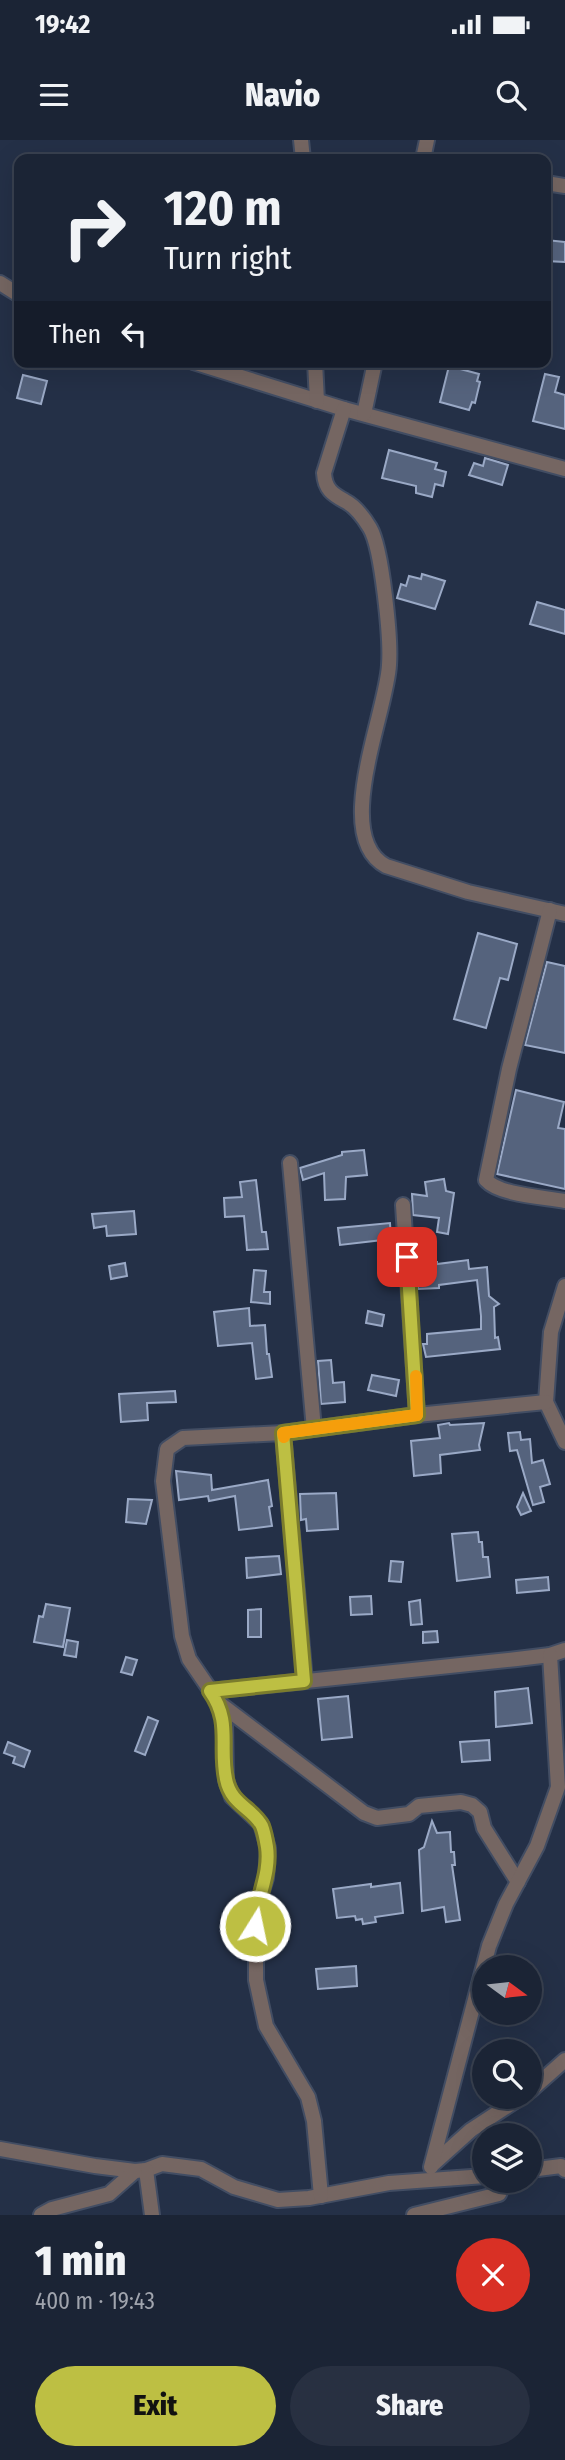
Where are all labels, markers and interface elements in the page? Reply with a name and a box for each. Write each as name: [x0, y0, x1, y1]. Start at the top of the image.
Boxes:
text: 19:42: [35, 9, 90, 40]
icon: menu: [35, 76, 73, 114]
text: Navio: [245, 76, 320, 114]
icon: search: [492, 76, 530, 114]
text: 120 m: [164, 179, 282, 238]
icon: right: [49, 182, 140, 273]
text: Turn right: [164, 239, 291, 277]
icon: left: [115, 315, 153, 353]
text: Then: [49, 319, 101, 350]
pin: [377, 1227, 437, 1287]
icon: arrive: [388, 1238, 426, 1276]
position arrow: [218, 1889, 292, 1963]
north arrow: [472, 1955, 542, 2025]
map controls: [472, 1955, 542, 2193]
button: search: [472, 2039, 542, 2109]
button: layers: [472, 2123, 542, 2193]
text: 1 min: [35, 2236, 126, 2286]
button: close: [456, 2238, 530, 2312]
text: 400 m · 19:43: [35, 2287, 155, 2315]
button: Exit: [35, 2366, 276, 2446]
button: Share: [290, 2366, 530, 2446]

